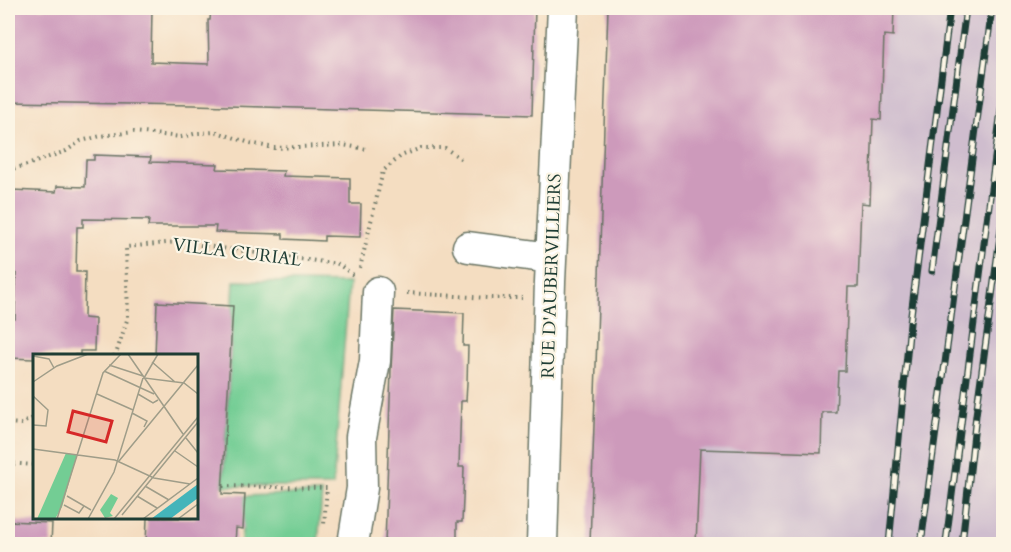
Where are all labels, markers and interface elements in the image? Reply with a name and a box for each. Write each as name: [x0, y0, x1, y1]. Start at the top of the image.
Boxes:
street label: RUE D'AUBERVILLIERS: [535, 173, 568, 379]
street label: VILLA CURIAL: [171, 232, 303, 273]
inset map: [33, 354, 198, 519]

